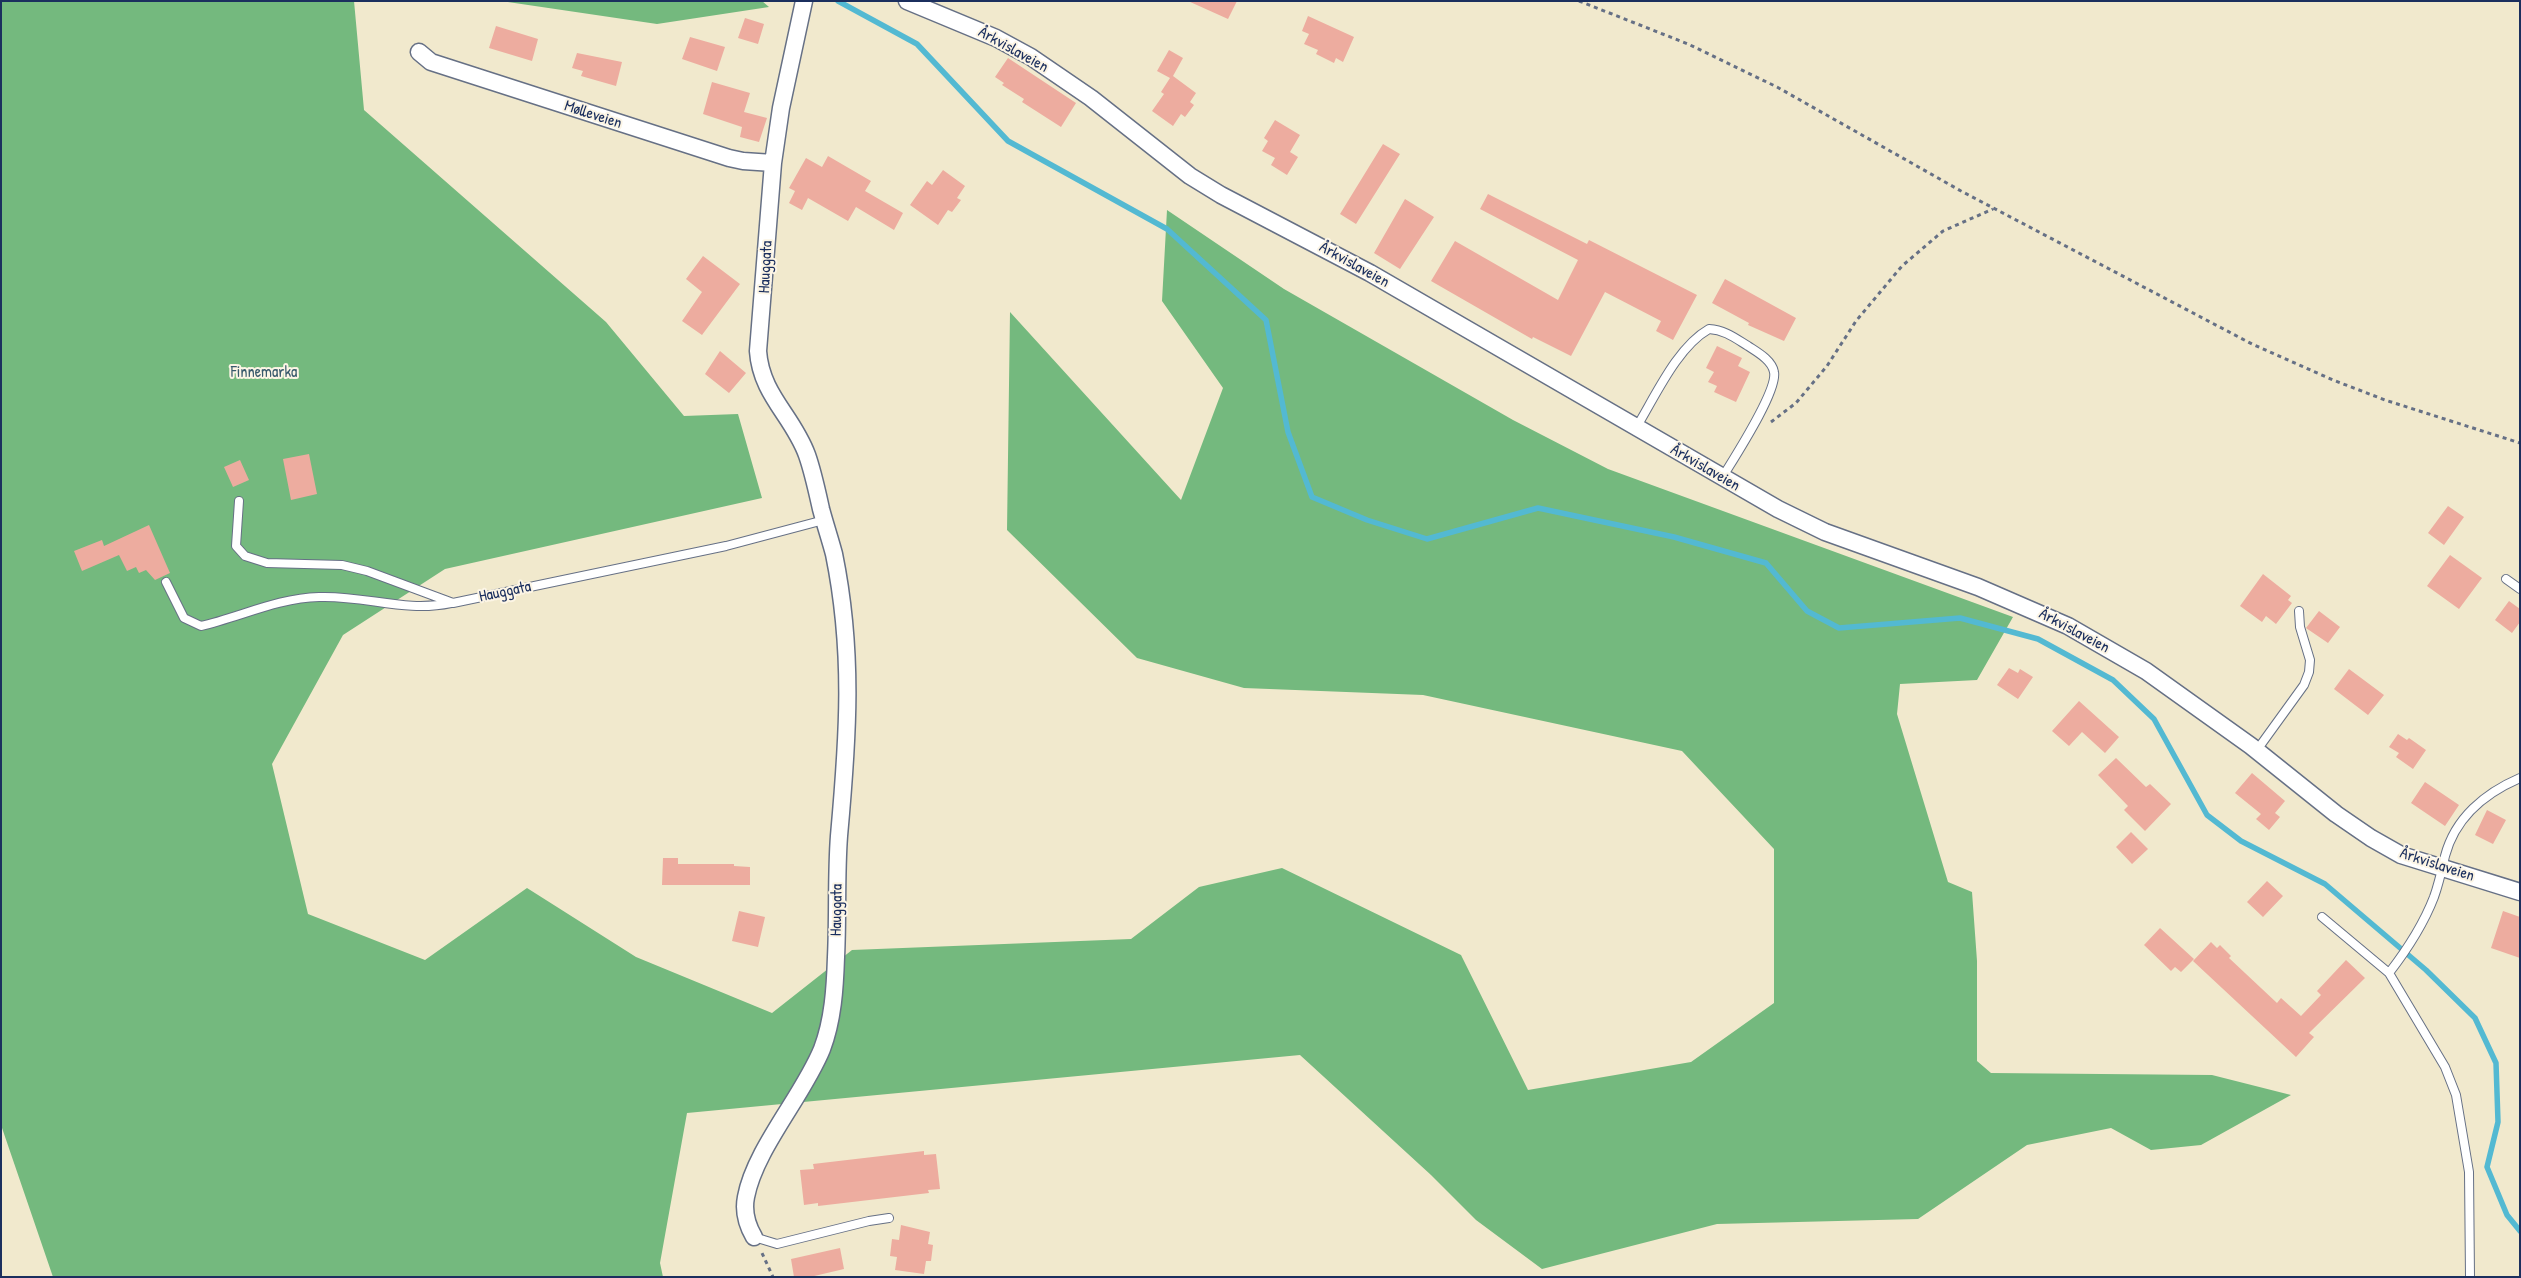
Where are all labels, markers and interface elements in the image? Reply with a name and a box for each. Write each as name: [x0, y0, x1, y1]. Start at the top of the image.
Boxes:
street label: Årkvislaveien: [975, 23, 1051, 77]
street label: Mølleveien: [562, 97, 624, 133]
street label: Årkvislaveien: [1316, 238, 1392, 292]
street label: Hauggata: [755, 240, 777, 294]
park label: Finnemarka: [231, 363, 297, 383]
street label: Årkvislaveien: [1667, 440, 1743, 496]
street label: Hauggata: [477, 577, 533, 607]
street label: Årkvislaveien: [2035, 604, 2113, 658]
street label: Årkvislaveien: [2397, 844, 2477, 886]
street label: Hauggata: [827, 884, 847, 936]

